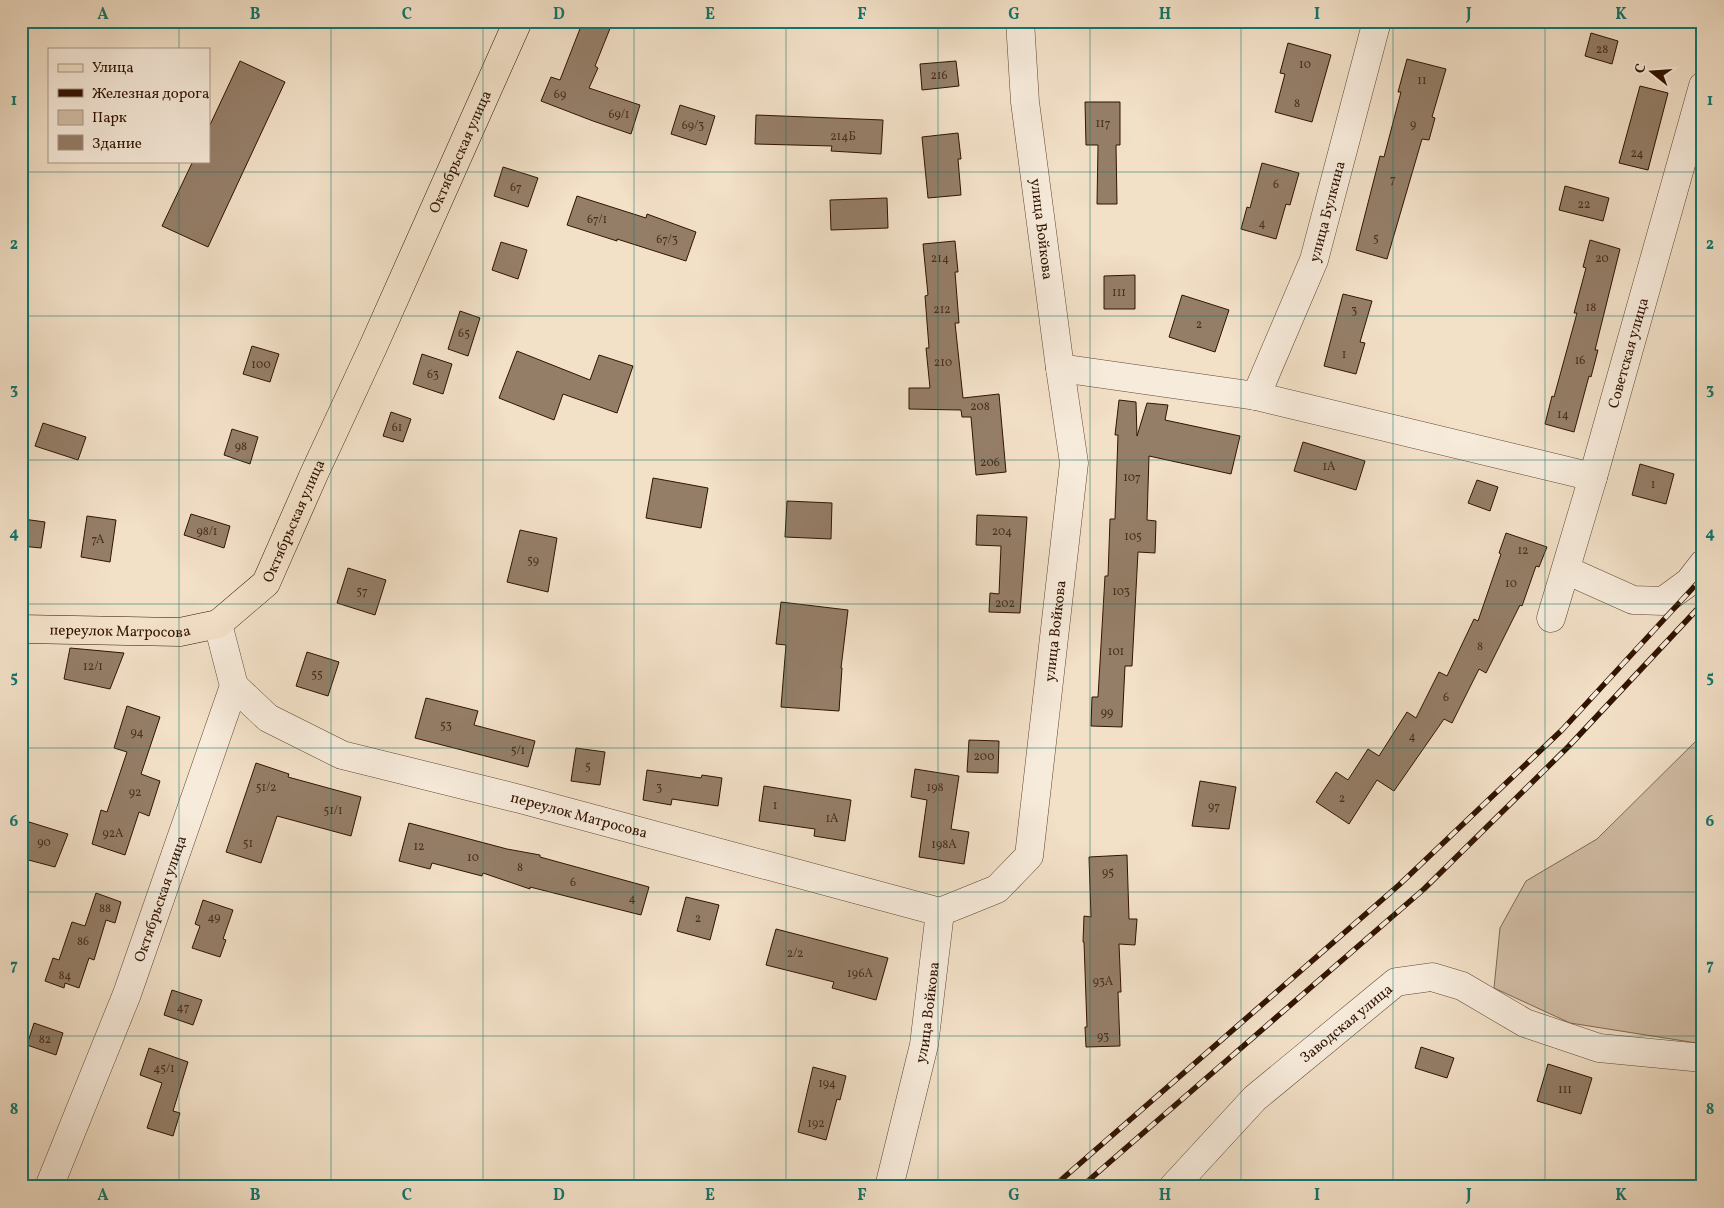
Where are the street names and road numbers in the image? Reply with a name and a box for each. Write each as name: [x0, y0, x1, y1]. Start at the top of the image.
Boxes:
street label: Октябрьская улица: [425, 87, 498, 217]
street label: улица Булкина: [1305, 159, 1352, 265]
street label: улица Войкова: [1024, 177, 1057, 281]
street label: Советская улица: [1604, 295, 1655, 411]
street label: Октябрьская улица: [258, 456, 331, 586]
street label: улица Войкова: [1040, 579, 1073, 683]
street label: переулок Матросова: [49, 621, 193, 644]
street label: переулок Матросова: [508, 788, 650, 845]
street label: Октябрьская улица: [130, 833, 193, 965]
street label: улица Войкова: [911, 961, 946, 1066]
street label: Заводская улица: [1296, 980, 1398, 1069]

